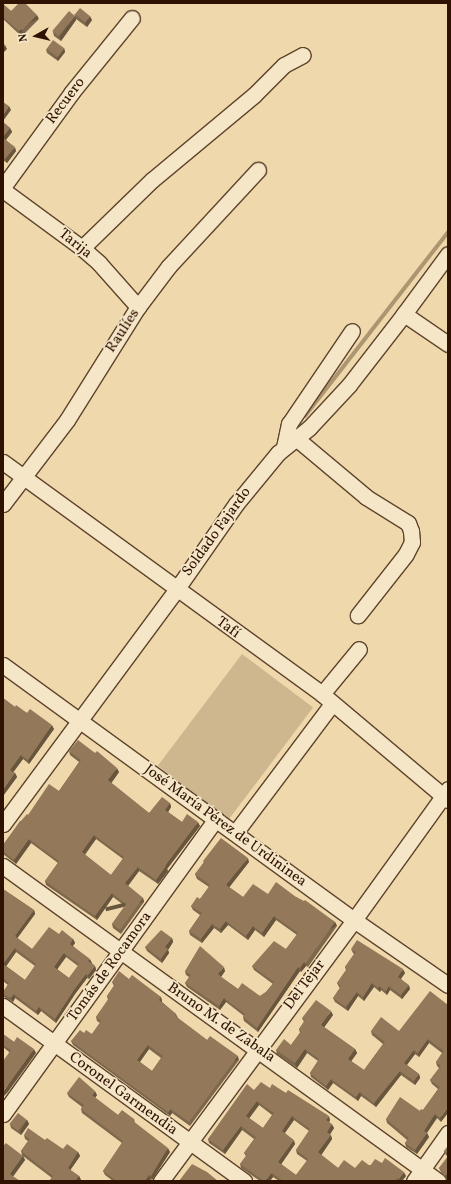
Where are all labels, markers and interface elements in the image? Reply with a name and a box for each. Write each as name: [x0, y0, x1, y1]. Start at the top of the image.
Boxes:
north arrow: [16, 16, 56, 56]
text: N: [16, 33, 32, 43]
street label: Recuero: [43, 74, 89, 128]
street label: Tarija: [55, 225, 95, 263]
street label: Raulíes: [102, 306, 144, 356]
street label: Soldado Fajardo: [179, 484, 255, 580]
street label: Tafí: [212, 613, 244, 643]
street label: José María Pérez de Urdininea: [140, 761, 310, 891]
street label: Tomás de Rocamora: [64, 908, 156, 1026]
street label: Del Tejar: [280, 956, 330, 1014]
street label: Bruno M. de Zabala: [164, 979, 278, 1067]
street label: Coronel Garmendia: [65, 1048, 181, 1140]

